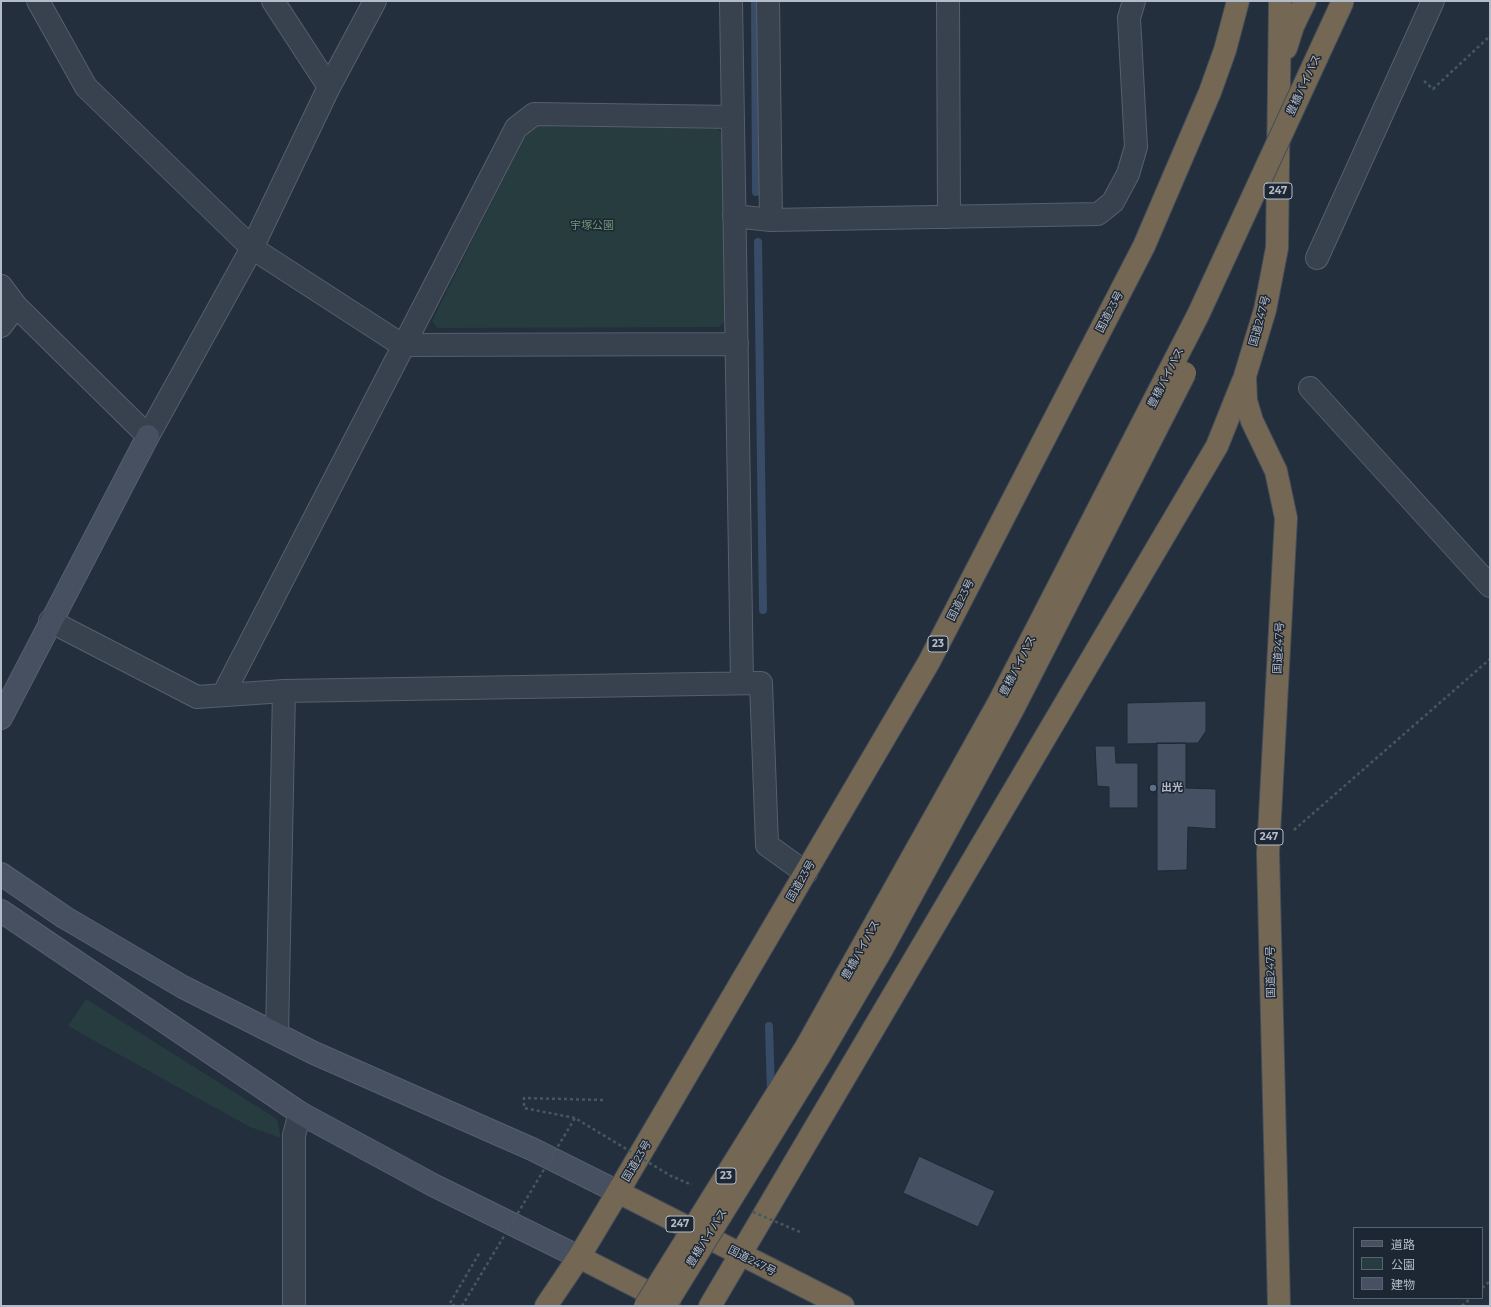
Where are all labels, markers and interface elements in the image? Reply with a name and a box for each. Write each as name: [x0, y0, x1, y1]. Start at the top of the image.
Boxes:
street label: 豊橋バイパス: [1284, 52, 1324, 118]
road number: 247: [1264, 183, 1292, 199]
park label: 宇塚公園: [570, 219, 614, 233]
street label: 国道23号: [1094, 289, 1126, 335]
street label: 国道247号: [1247, 294, 1273, 348]
street label: 豊橋バイパス: [1145, 346, 1187, 410]
street label: 国道23号: [945, 577, 977, 623]
street label: 国道247号: [1271, 622, 1287, 674]
street label: 豊橋バイパス: [997, 634, 1039, 698]
road number: 23: [928, 636, 948, 652]
place label: 出光: [1161, 781, 1183, 795]
marker: 出光: [1148, 783, 1158, 793]
road number: 247: [1255, 829, 1283, 845]
street label: 国道23号: [784, 858, 818, 904]
street label: 豊橋バイパス: [839, 918, 883, 982]
street label: 国道247号: [1264, 946, 1278, 998]
street label: 国道23号: [620, 1138, 654, 1184]
road number: 23: [716, 1168, 736, 1184]
street label: 豊橋バイパス: [684, 1207, 730, 1269]
road number: 247: [666, 1216, 694, 1232]
legend: [1353, 1227, 1483, 1299]
text: 道路: [1391, 1237, 1415, 1252]
street label: 国道247号: [726, 1243, 778, 1279]
text: 公園: [1391, 1257, 1415, 1272]
text: 建物: [1391, 1277, 1415, 1292]

